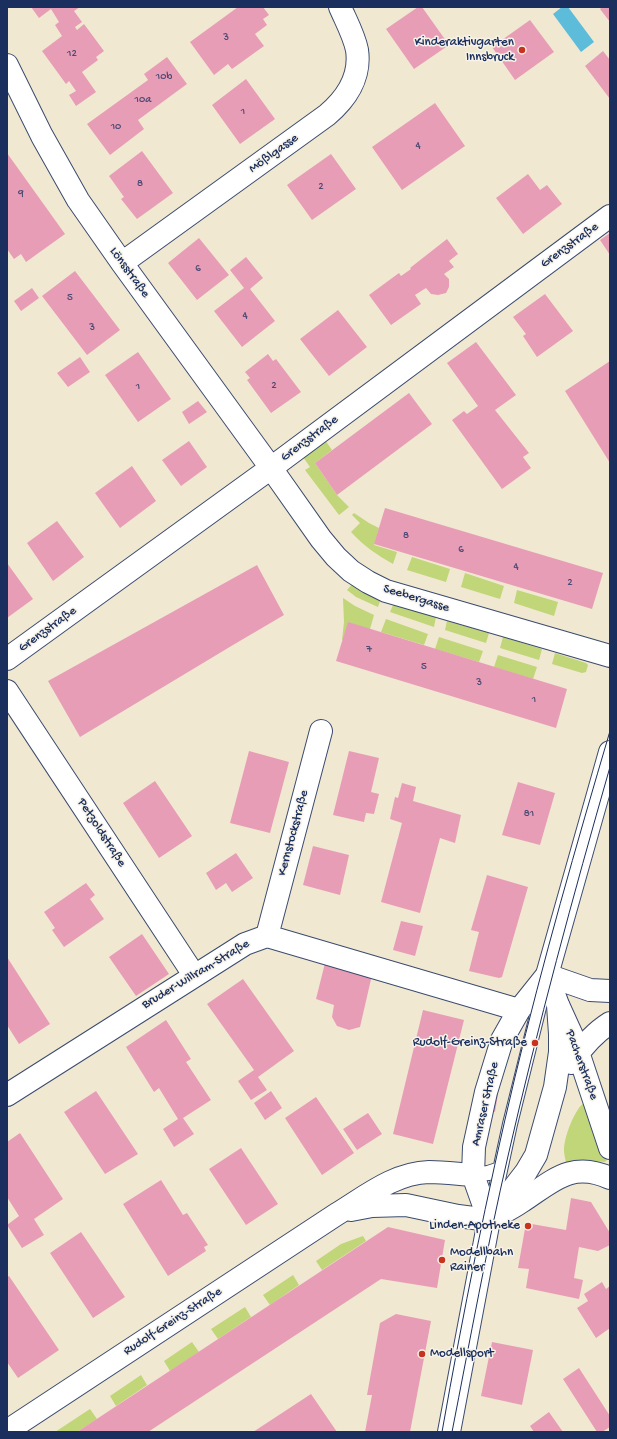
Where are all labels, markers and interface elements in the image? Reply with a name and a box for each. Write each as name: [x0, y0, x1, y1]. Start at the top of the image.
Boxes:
house number: 3: [223, 31, 229, 45]
place label: Kinderaktivgarten Innsbruck: [415, 35, 514, 66]
marker: Kinderaktivgarten Innsbruck: [517, 45, 527, 55]
house number: 12: [67, 47, 77, 61]
house number: 10b: [156, 70, 172, 84]
house number: 10a: [135, 93, 151, 107]
house number: 1: [241, 105, 245, 119]
house number: 10: [111, 120, 121, 134]
street label: Mößlgasse: [246, 131, 302, 177]
house number: 4: [415, 139, 421, 153]
house number: 8: [137, 177, 143, 191]
house number: 2: [318, 180, 324, 194]
house number: 9: [18, 187, 24, 201]
street label: Grenzstraße: [538, 220, 602, 272]
street label: Lönsstraße: [105, 245, 153, 301]
house number: 6: [195, 262, 201, 276]
house number: 5: [67, 291, 73, 305]
house number: 4: [242, 309, 248, 323]
house number: 3: [89, 321, 95, 335]
house number: 2: [271, 379, 277, 393]
house number: 1: [136, 380, 140, 394]
street label: Grenzstraße: [278, 412, 342, 466]
house number: 8: [403, 529, 409, 543]
house number: 6: [458, 543, 464, 557]
house number: 4: [513, 560, 519, 574]
house number: 2: [567, 576, 573, 590]
street label: Seebergasse: [381, 582, 451, 616]
street label: Grenzstraße: [16, 604, 80, 656]
house number: 7: [366, 643, 372, 657]
house number: 5: [421, 660, 427, 674]
house number: 3: [476, 676, 482, 690]
house number: 1: [532, 693, 536, 707]
street label: Kernstockstraße: [275, 788, 313, 878]
street label: Petzoldstraße: [73, 796, 129, 870]
house number: 81: [524, 807, 534, 821]
street label: Bruder-Willram-Straße: [139, 937, 253, 1013]
street label: Pacherstraße: [561, 1028, 601, 1102]
place label: Rudolf-Greinz-Straße: [413, 1035, 527, 1051]
marker: Rudolf-Greinz-Straße: [530, 1038, 540, 1048]
street label: Amraser Straße: [469, 1061, 503, 1147]
place label: Linden-Apotheke: [429, 1218, 520, 1234]
marker: Linden-Apotheke: [523, 1221, 533, 1231]
place label: Modellbahn Rainer: [450, 1245, 513, 1276]
marker: Modellbahn Rainer: [437, 1255, 447, 1265]
street label: Rudolf-Greinz-Straße: [121, 1284, 225, 1360]
place label: Modellsport: [430, 1346, 494, 1362]
marker: Modellsport: [417, 1349, 427, 1359]

